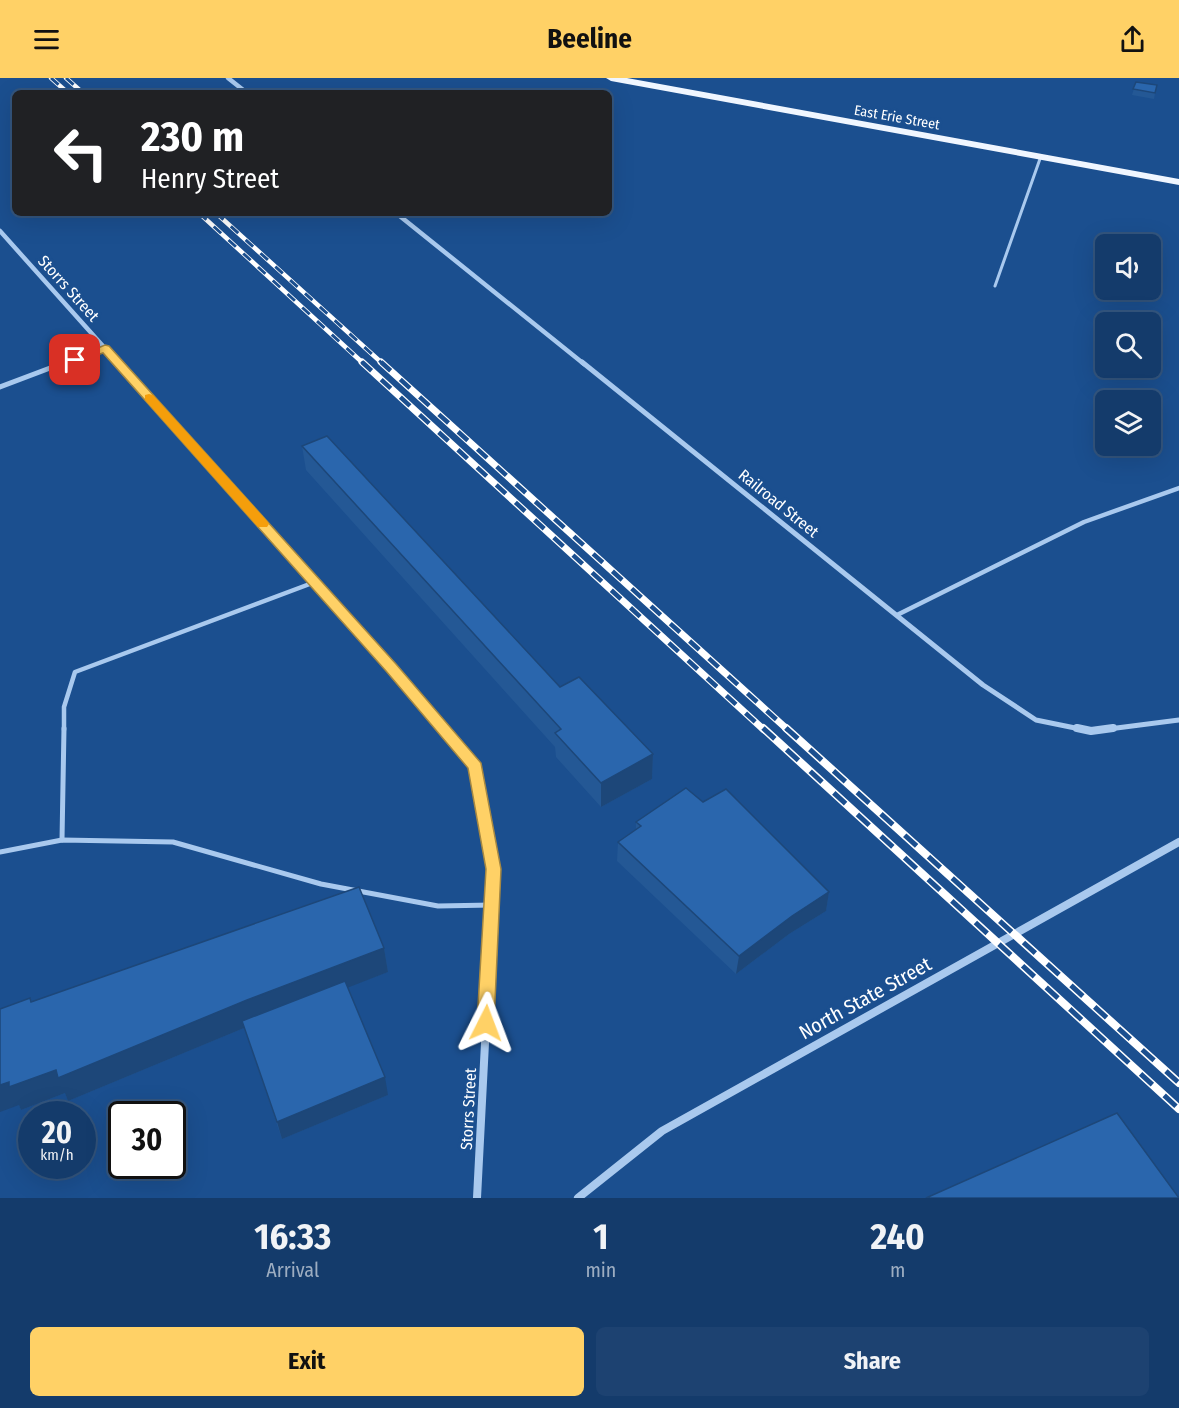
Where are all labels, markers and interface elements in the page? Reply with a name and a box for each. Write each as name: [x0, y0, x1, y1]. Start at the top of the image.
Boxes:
icon: menu: [30, 23, 63, 56]
text: Beeline: [547, 23, 632, 55]
icon: share: [1116, 23, 1149, 56]
street label: East Erie Street: [853, 102, 941, 133]
text: 230 m: [141, 112, 244, 162]
icon: left: [42, 114, 120, 192]
text: Henry Street: [141, 163, 279, 195]
map controls: [1095, 234, 1161, 456]
button: sound: [1095, 234, 1161, 300]
street label: Storrs Street: [34, 251, 104, 326]
button: search: [1095, 312, 1161, 378]
pin: [49, 334, 100, 385]
icon: arrive: [58, 343, 91, 376]
button: layers: [1095, 390, 1161, 456]
street label: Railroad Street: [735, 465, 823, 542]
street label: North State Street: [795, 952, 936, 1044]
position arrow: [454, 991, 518, 1055]
street label: Storrs Street: [457, 1067, 480, 1151]
speed limit sign: 30: [108, 1101, 186, 1179]
text: 20: [42, 1115, 72, 1151]
text: km/h: [40, 1146, 74, 1164]
text: 16:33: [254, 1215, 331, 1259]
text: 1: [593, 1215, 609, 1259]
text: 240: [871, 1215, 925, 1259]
text: Arrival: [266, 1258, 319, 1282]
text: min: [585, 1258, 616, 1282]
text: m: [890, 1258, 905, 1282]
button: Exit: [30, 1327, 584, 1396]
button: Share: [596, 1327, 1149, 1396]

